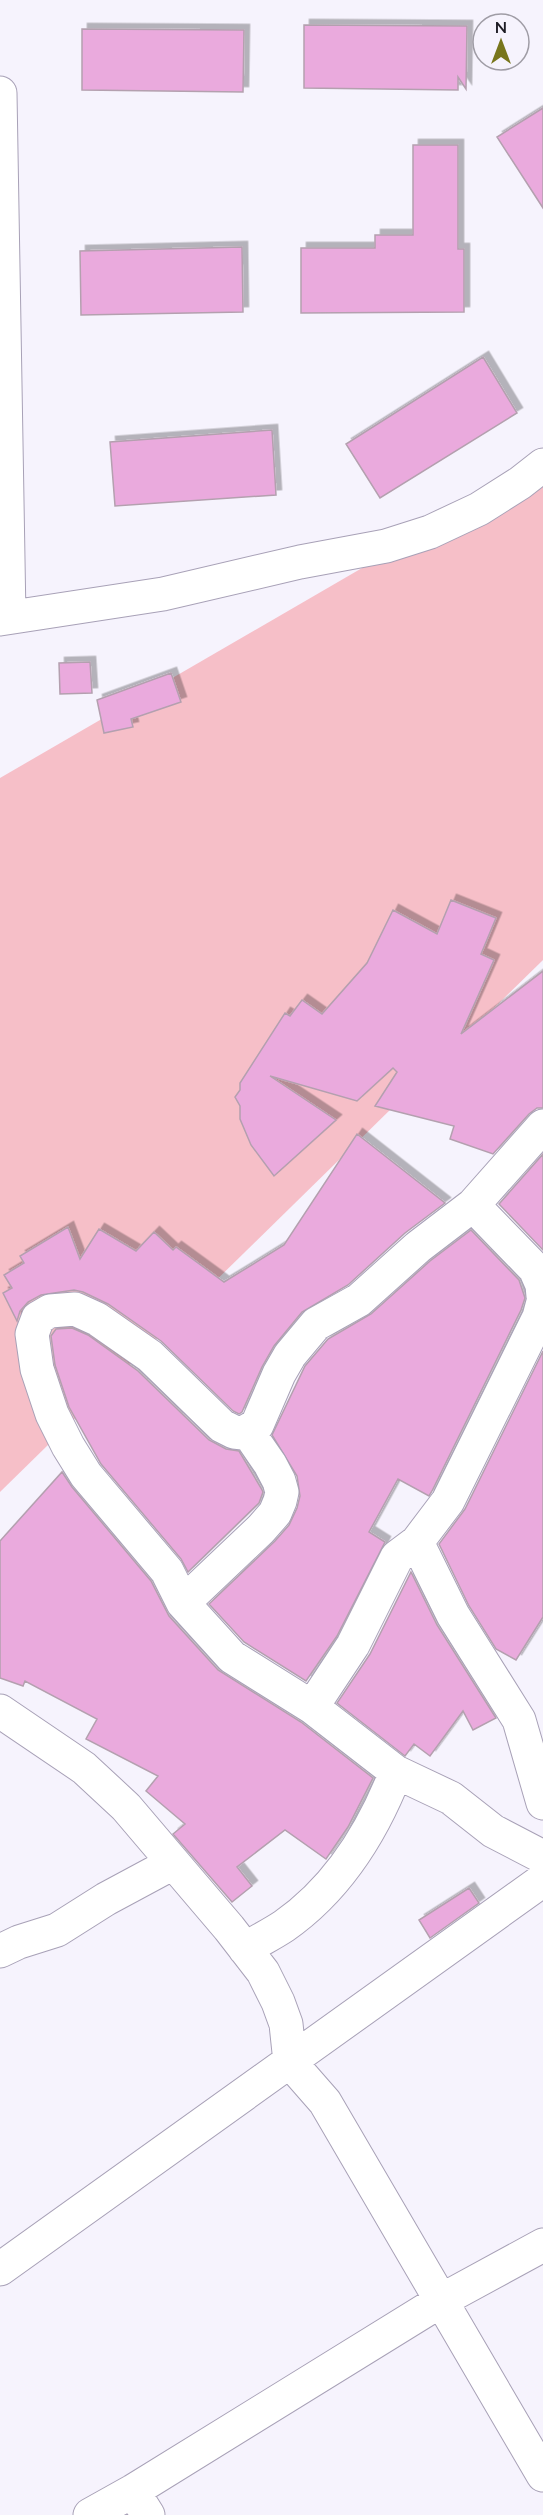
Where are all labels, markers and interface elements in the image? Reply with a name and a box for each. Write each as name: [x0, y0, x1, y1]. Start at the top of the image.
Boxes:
north arrow: [471, 12, 531, 72]
text: N: [495, 17, 507, 36]

